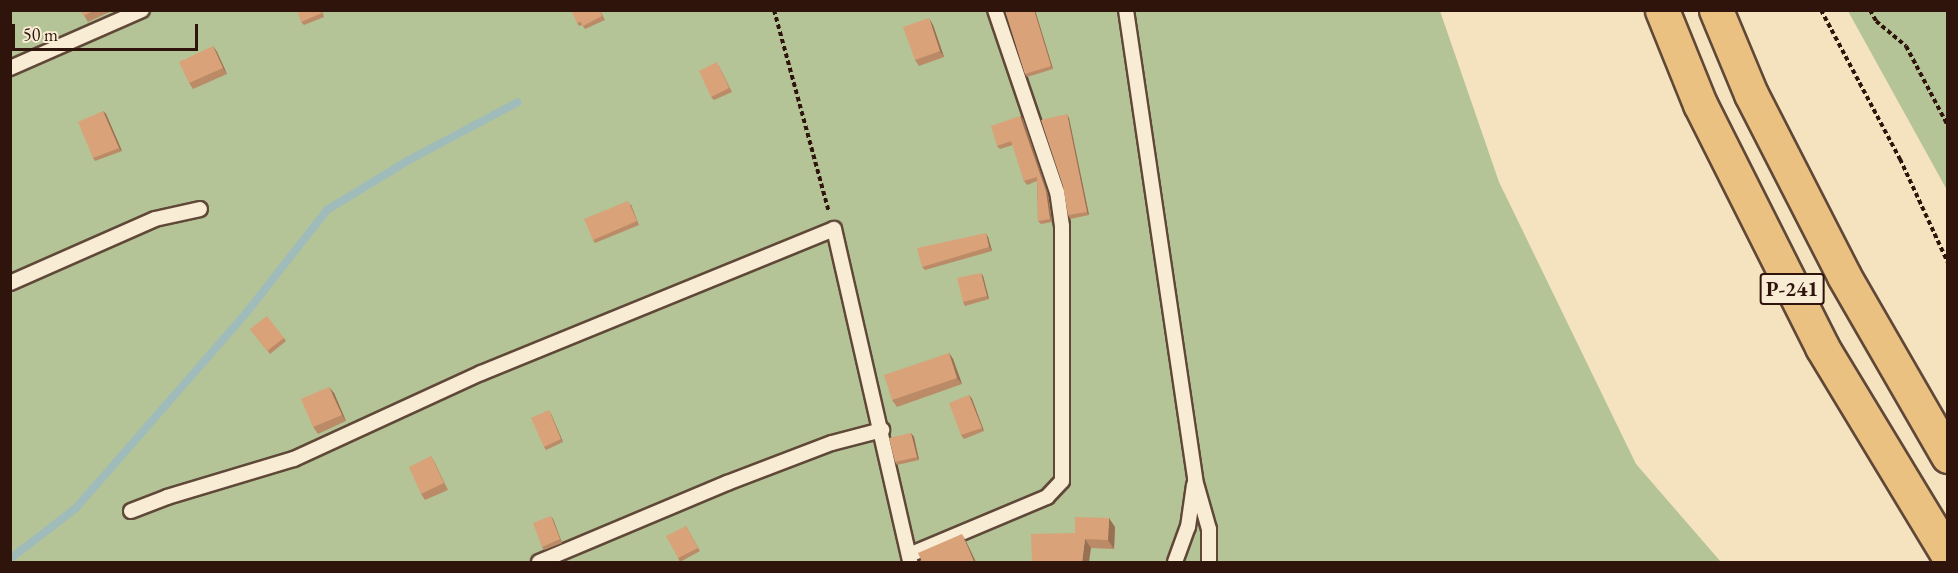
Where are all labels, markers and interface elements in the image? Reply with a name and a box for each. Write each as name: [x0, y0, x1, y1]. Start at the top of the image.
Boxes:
scale bar: [15, 12, 201, 50]
text: 50 m: [23, 23, 58, 46]
road number: Р-241: [1759, 271, 1825, 307]

